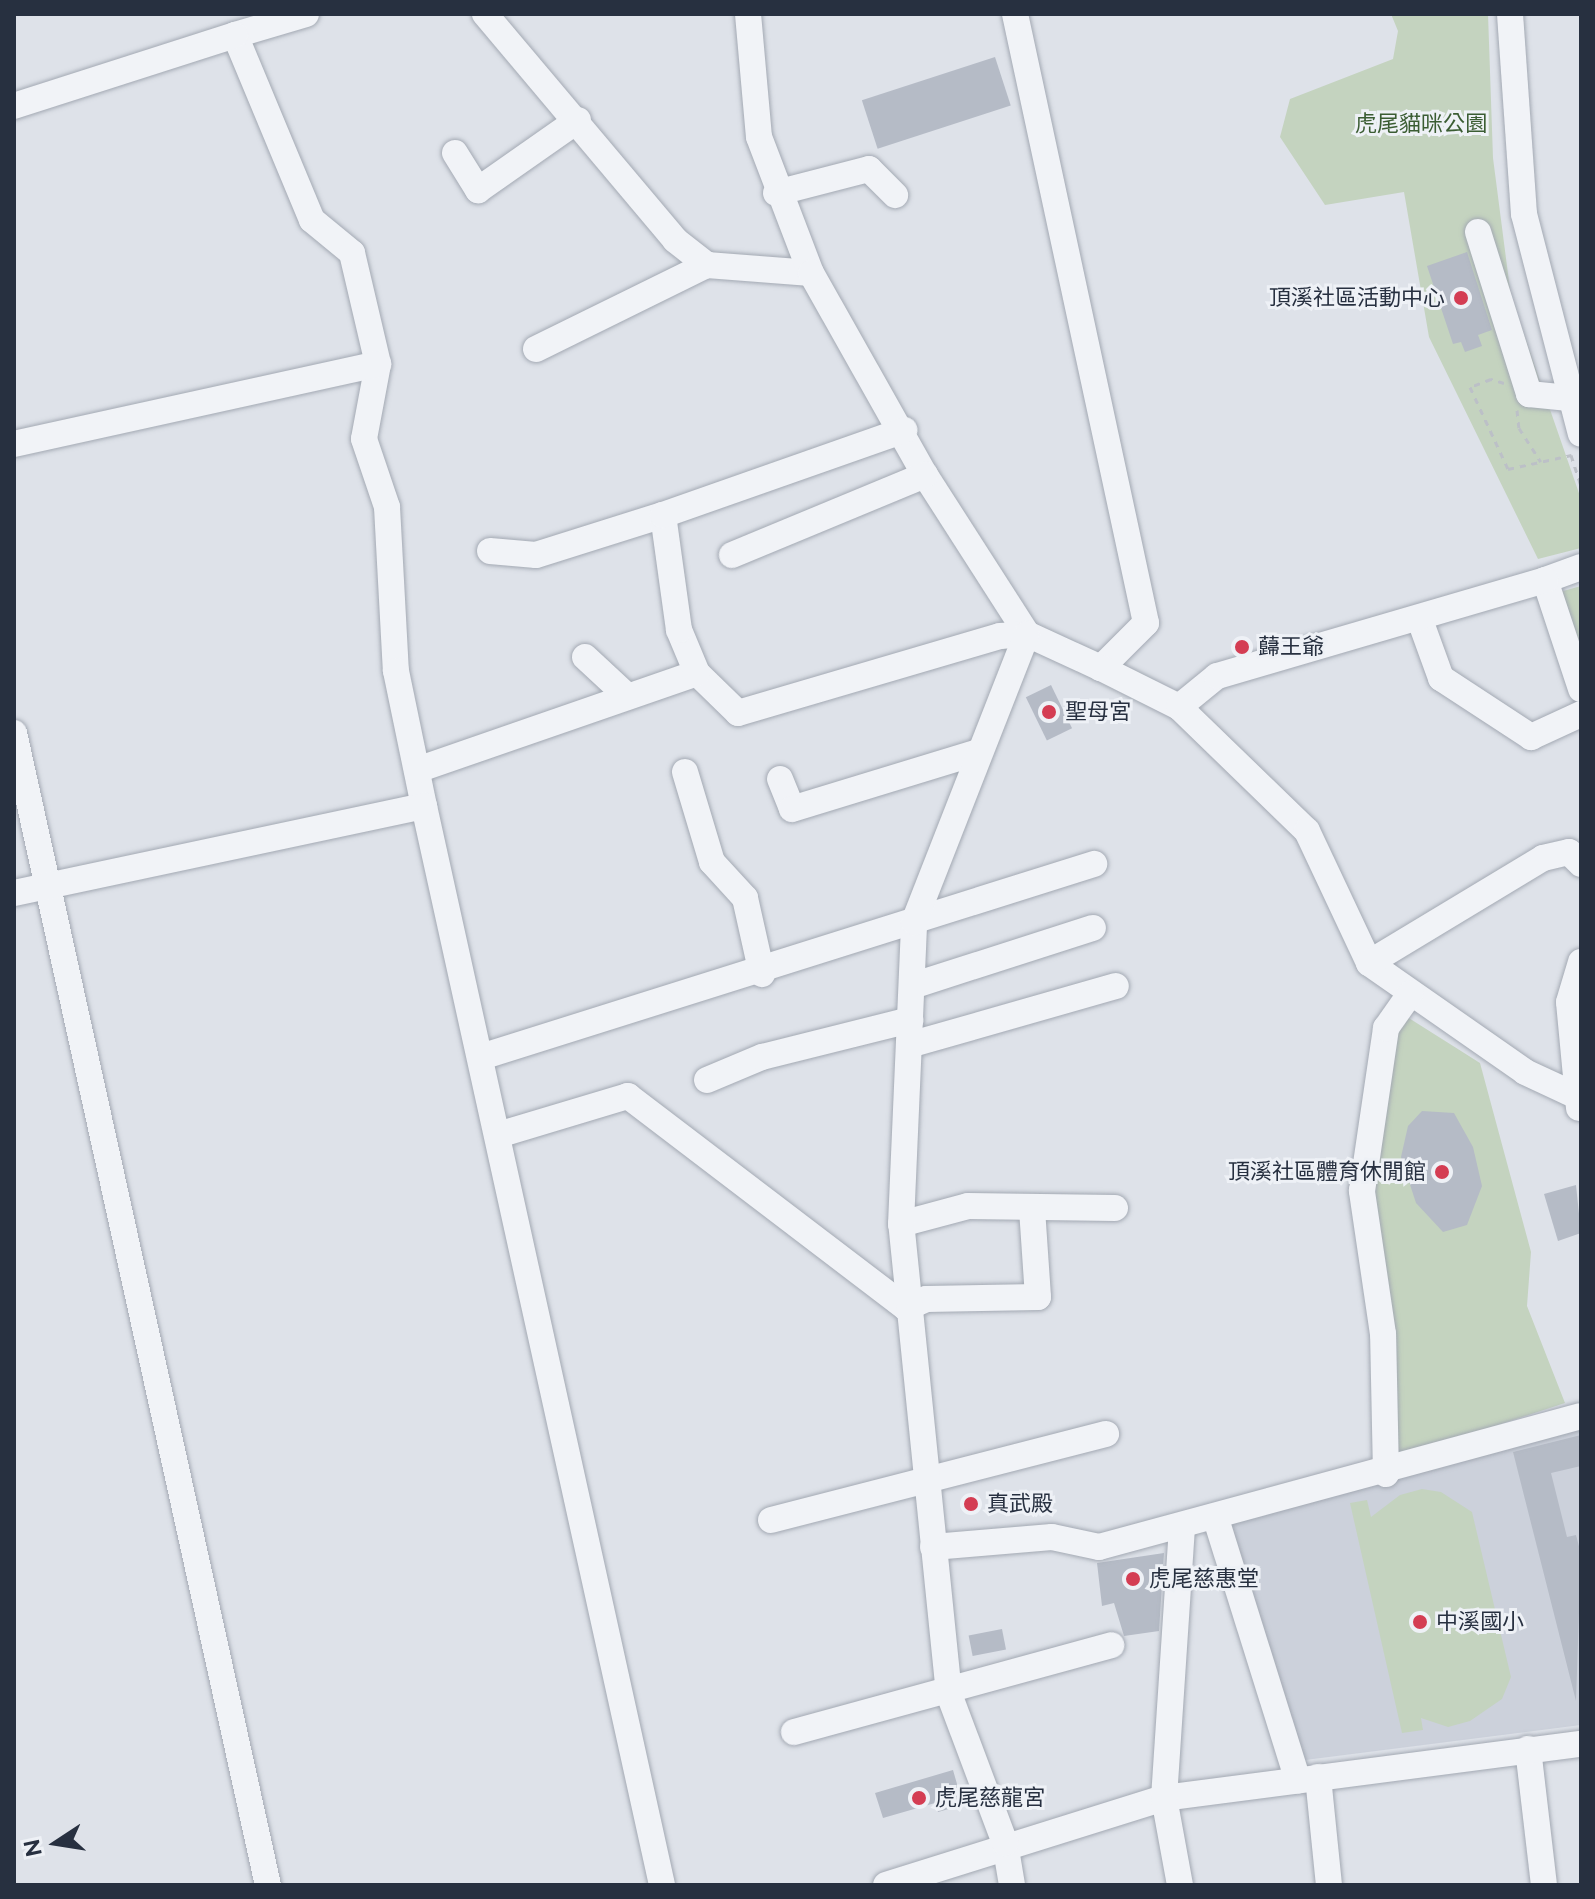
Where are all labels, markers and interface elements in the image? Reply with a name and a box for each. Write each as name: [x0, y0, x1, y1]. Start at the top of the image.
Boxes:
park label: 虎尾貓咪公園: [1355, 111, 1487, 137]
place label: 頂溪社區活動中心: [1269, 285, 1445, 311]
marker: 頂溪社區活動中心: [1452, 289, 1470, 307]
place label: 蘬王爺: [1258, 634, 1324, 660]
marker: 蘬王爺: [1233, 638, 1251, 656]
place label: 聖母宮: [1065, 699, 1131, 725]
marker: 聖母宮: [1040, 703, 1058, 721]
place label: 頂溪社區體育休閒館: [1228, 1159, 1426, 1185]
marker: 頂溪社區體育休閒館: [1433, 1163, 1451, 1181]
place label: 真武殿: [987, 1491, 1053, 1517]
marker: 真武殿: [962, 1495, 980, 1513]
place label: 虎尾慈惠堂: [1149, 1566, 1259, 1592]
marker: 虎尾慈惠堂: [1124, 1570, 1142, 1588]
place label: 中溪國小: [1436, 1609, 1524, 1635]
marker: 中溪國小: [1411, 1613, 1429, 1631]
place label: 虎尾慈龍宮: [935, 1785, 1045, 1811]
marker: 虎尾慈龍宮: [910, 1789, 928, 1807]
north arrow: [16, 1803, 96, 1883]
text: N: [18, 1837, 47, 1859]

